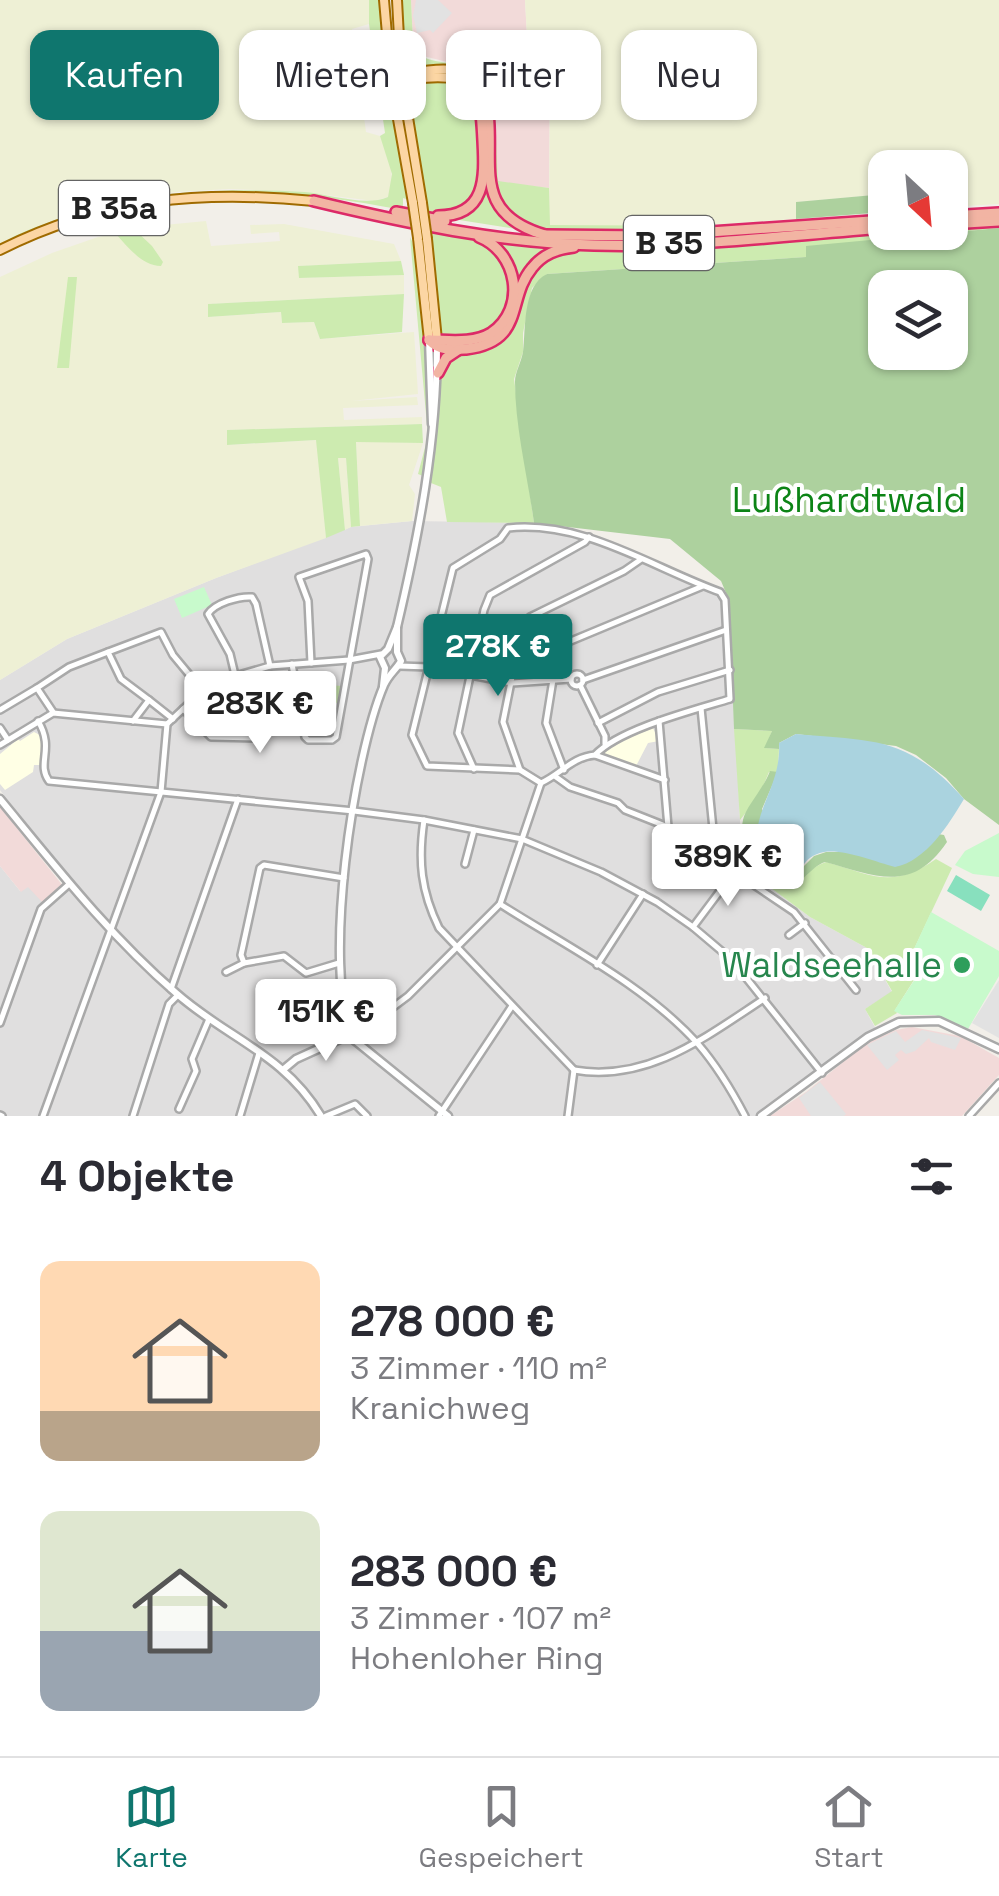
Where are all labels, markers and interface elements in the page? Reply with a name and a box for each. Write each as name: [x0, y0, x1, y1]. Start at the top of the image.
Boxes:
chip: Kaufen: [30, 30, 219, 120]
chip: Mieten: [239, 30, 426, 120]
chip: Filter: [446, 30, 601, 120]
chip: Neu: [621, 30, 757, 120]
north arrow: [868, 150, 968, 250]
map controls: [868, 150, 968, 370]
road number: B 35a: [59, 181, 169, 235]
road number: B 35: [624, 216, 714, 270]
button: layers: [868, 270, 968, 370]
park label: Lußhardtwald: [732, 478, 966, 522]
pin: 278K €: [417, 614, 579, 699]
text: 278K €: [445, 626, 551, 666]
pin: 283K €: [179, 671, 341, 756]
text: 283K €: [206, 683, 314, 723]
pin: 389K €: [647, 824, 809, 909]
text: 389K €: [674, 836, 782, 876]
place label: Waldseehalle: [721, 943, 942, 987]
marker: Waldseehalle: [951, 954, 973, 976]
pin: 151K €: [245, 979, 407, 1064]
text: 151K €: [277, 991, 375, 1031]
icon: filters: [904, 1149, 959, 1204]
text: 4 Objekte: [40, 1150, 234, 1203]
text: 278 000 €: [350, 1295, 554, 1348]
icon: home: [120, 1301, 240, 1421]
text: 3 Zimmer · 110 m²: [350, 1348, 607, 1388]
text: Kranichweg: [350, 1388, 530, 1428]
text: 283 000 €: [350, 1545, 557, 1598]
icon: home: [120, 1551, 240, 1671]
text: 3 Zimmer · 107 m²: [350, 1598, 611, 1638]
text: Hohenloher Ring: [350, 1638, 604, 1678]
tab: Karte: [115, 1779, 188, 1875]
tab: Gespeichert: [418, 1779, 584, 1875]
tab: Start: [814, 1779, 884, 1875]

